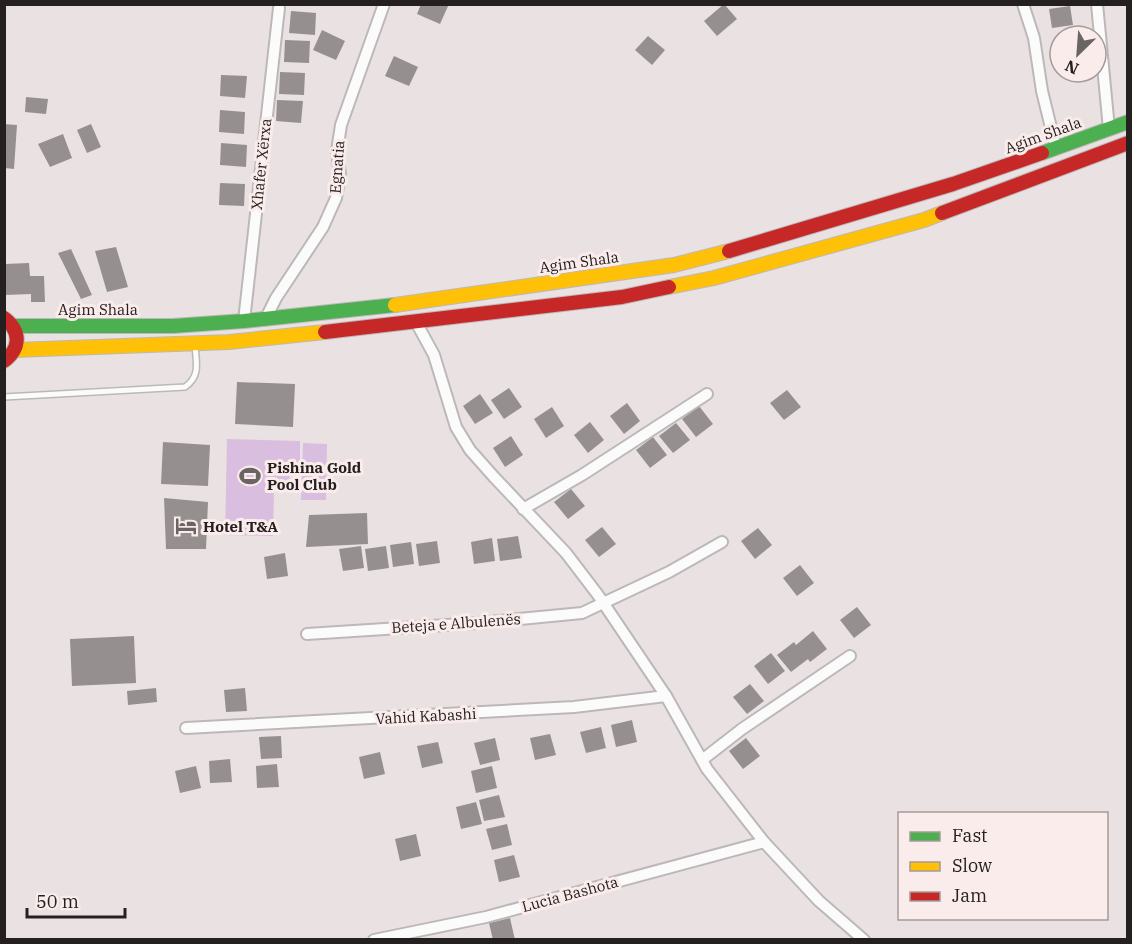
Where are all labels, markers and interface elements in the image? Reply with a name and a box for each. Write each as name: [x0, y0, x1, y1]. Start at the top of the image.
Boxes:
north arrow: [1048, 24, 1108, 84]
text: N: [1062, 56, 1082, 79]
street label: Agim Shala: [1002, 112, 1084, 158]
street label: Xhafer Xërxa: [247, 117, 275, 211]
street label: Egnatia: [326, 140, 348, 194]
street label: Agim Shala: [538, 247, 620, 277]
street label: Agim Shala: [58, 300, 138, 319]
place label: Pishina Gold Pool Club: [267, 458, 362, 494]
sports icon: Pishina Gold Pool Club: [238, 464, 262, 488]
hotel icon: Hotel T&A: [174, 514, 198, 538]
place label: Hotel T&A: [203, 517, 279, 536]
street label: Beteja e Albulenës: [391, 609, 521, 637]
street label: Vahid Kabashi: [375, 704, 477, 728]
legend: [898, 812, 1108, 920]
text: Fast: [952, 824, 987, 847]
text: Slow: [952, 854, 992, 877]
street label: Lucia Bashota: [520, 872, 620, 916]
scale bar: [27, 881, 124, 919]
text: Jam: [952, 884, 987, 907]
text: 50 m: [36, 890, 79, 913]

